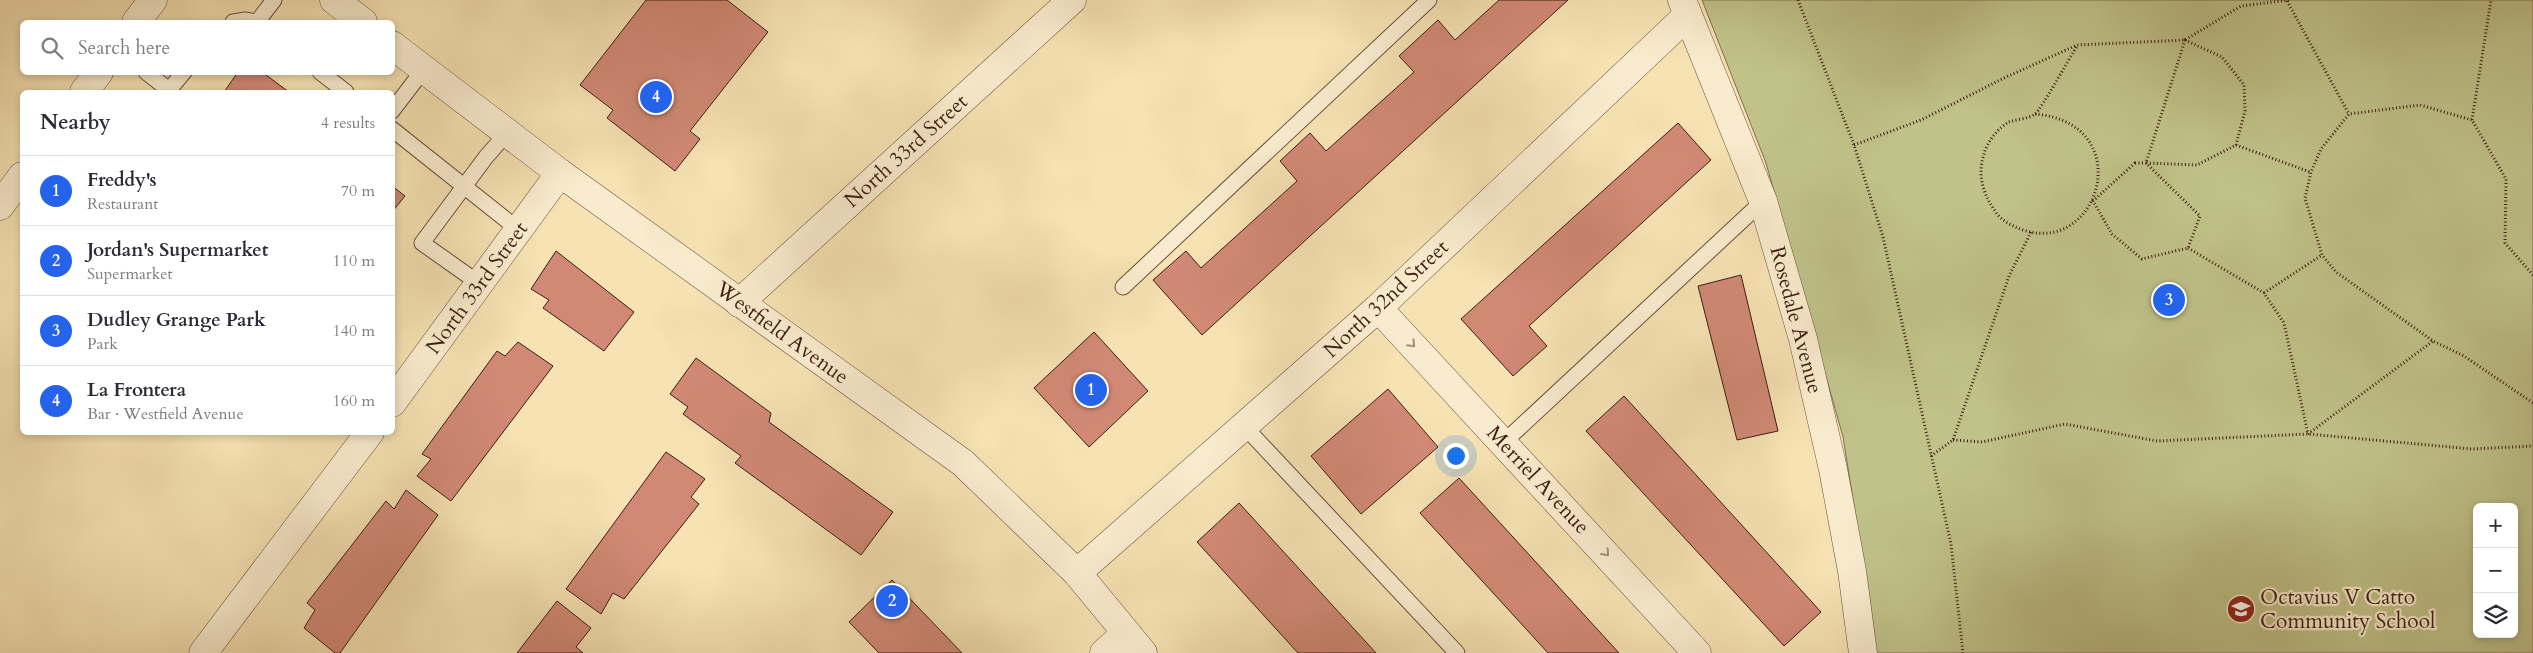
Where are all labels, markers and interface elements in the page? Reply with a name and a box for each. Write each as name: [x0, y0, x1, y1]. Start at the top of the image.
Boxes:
search box: [20, 20, 395, 75]
icon: search: [38, 34, 66, 62]
text: Search here: [78, 35, 170, 61]
pin: 4: [640, 78, 672, 116]
street label: North 33rd Street: [838, 87, 974, 214]
text: Nearby: [40, 108, 111, 137]
text: 4 results: [321, 112, 375, 134]
text: Freddy's: [87, 167, 157, 193]
text: 1: [52, 180, 60, 202]
text: 70 m: [341, 180, 375, 202]
text: Restaurant: [87, 193, 158, 215]
street label: North 33rd Street: [419, 216, 535, 360]
street label: North 32nd Street: [1317, 233, 1455, 365]
text: Jordan's Supermarket: [87, 237, 268, 263]
street label: Rosedale Avenue: [1762, 243, 1830, 397]
text: 2: [52, 250, 60, 272]
text: 110 m: [333, 250, 375, 272]
text: Supermarket: [87, 263, 173, 285]
street label: Westfield Avenue: [709, 274, 854, 391]
pin: 3: [2153, 281, 2185, 319]
text: Dudley Grange Park: [87, 307, 266, 333]
text: 3: [52, 320, 60, 342]
text: 140 m: [333, 320, 375, 342]
text: Park: [87, 333, 118, 355]
one-way arrow: [1406, 338, 1415, 347]
pin: 1: [1075, 371, 1107, 409]
text: La Frontera: [87, 377, 186, 403]
text: 4: [52, 390, 60, 412]
text: 160 m: [333, 390, 375, 412]
text: Bar · Westfield Avenue: [87, 403, 244, 425]
street label: Merriel Avenue: [1480, 419, 1596, 541]
your location: [1443, 443, 1469, 469]
map controls: [2473, 503, 2518, 638]
button: +: [2473, 503, 2518, 548]
one-way arrow: [1600, 547, 1609, 556]
button: −: [2473, 548, 2518, 593]
pin: 2: [876, 582, 908, 620]
place label: Octavius V Catto Community School: [2260, 583, 2435, 636]
button: layers: [2473, 593, 2518, 638]
school or university icon: Octavius V Catto Community School: [2226, 594, 2256, 624]

